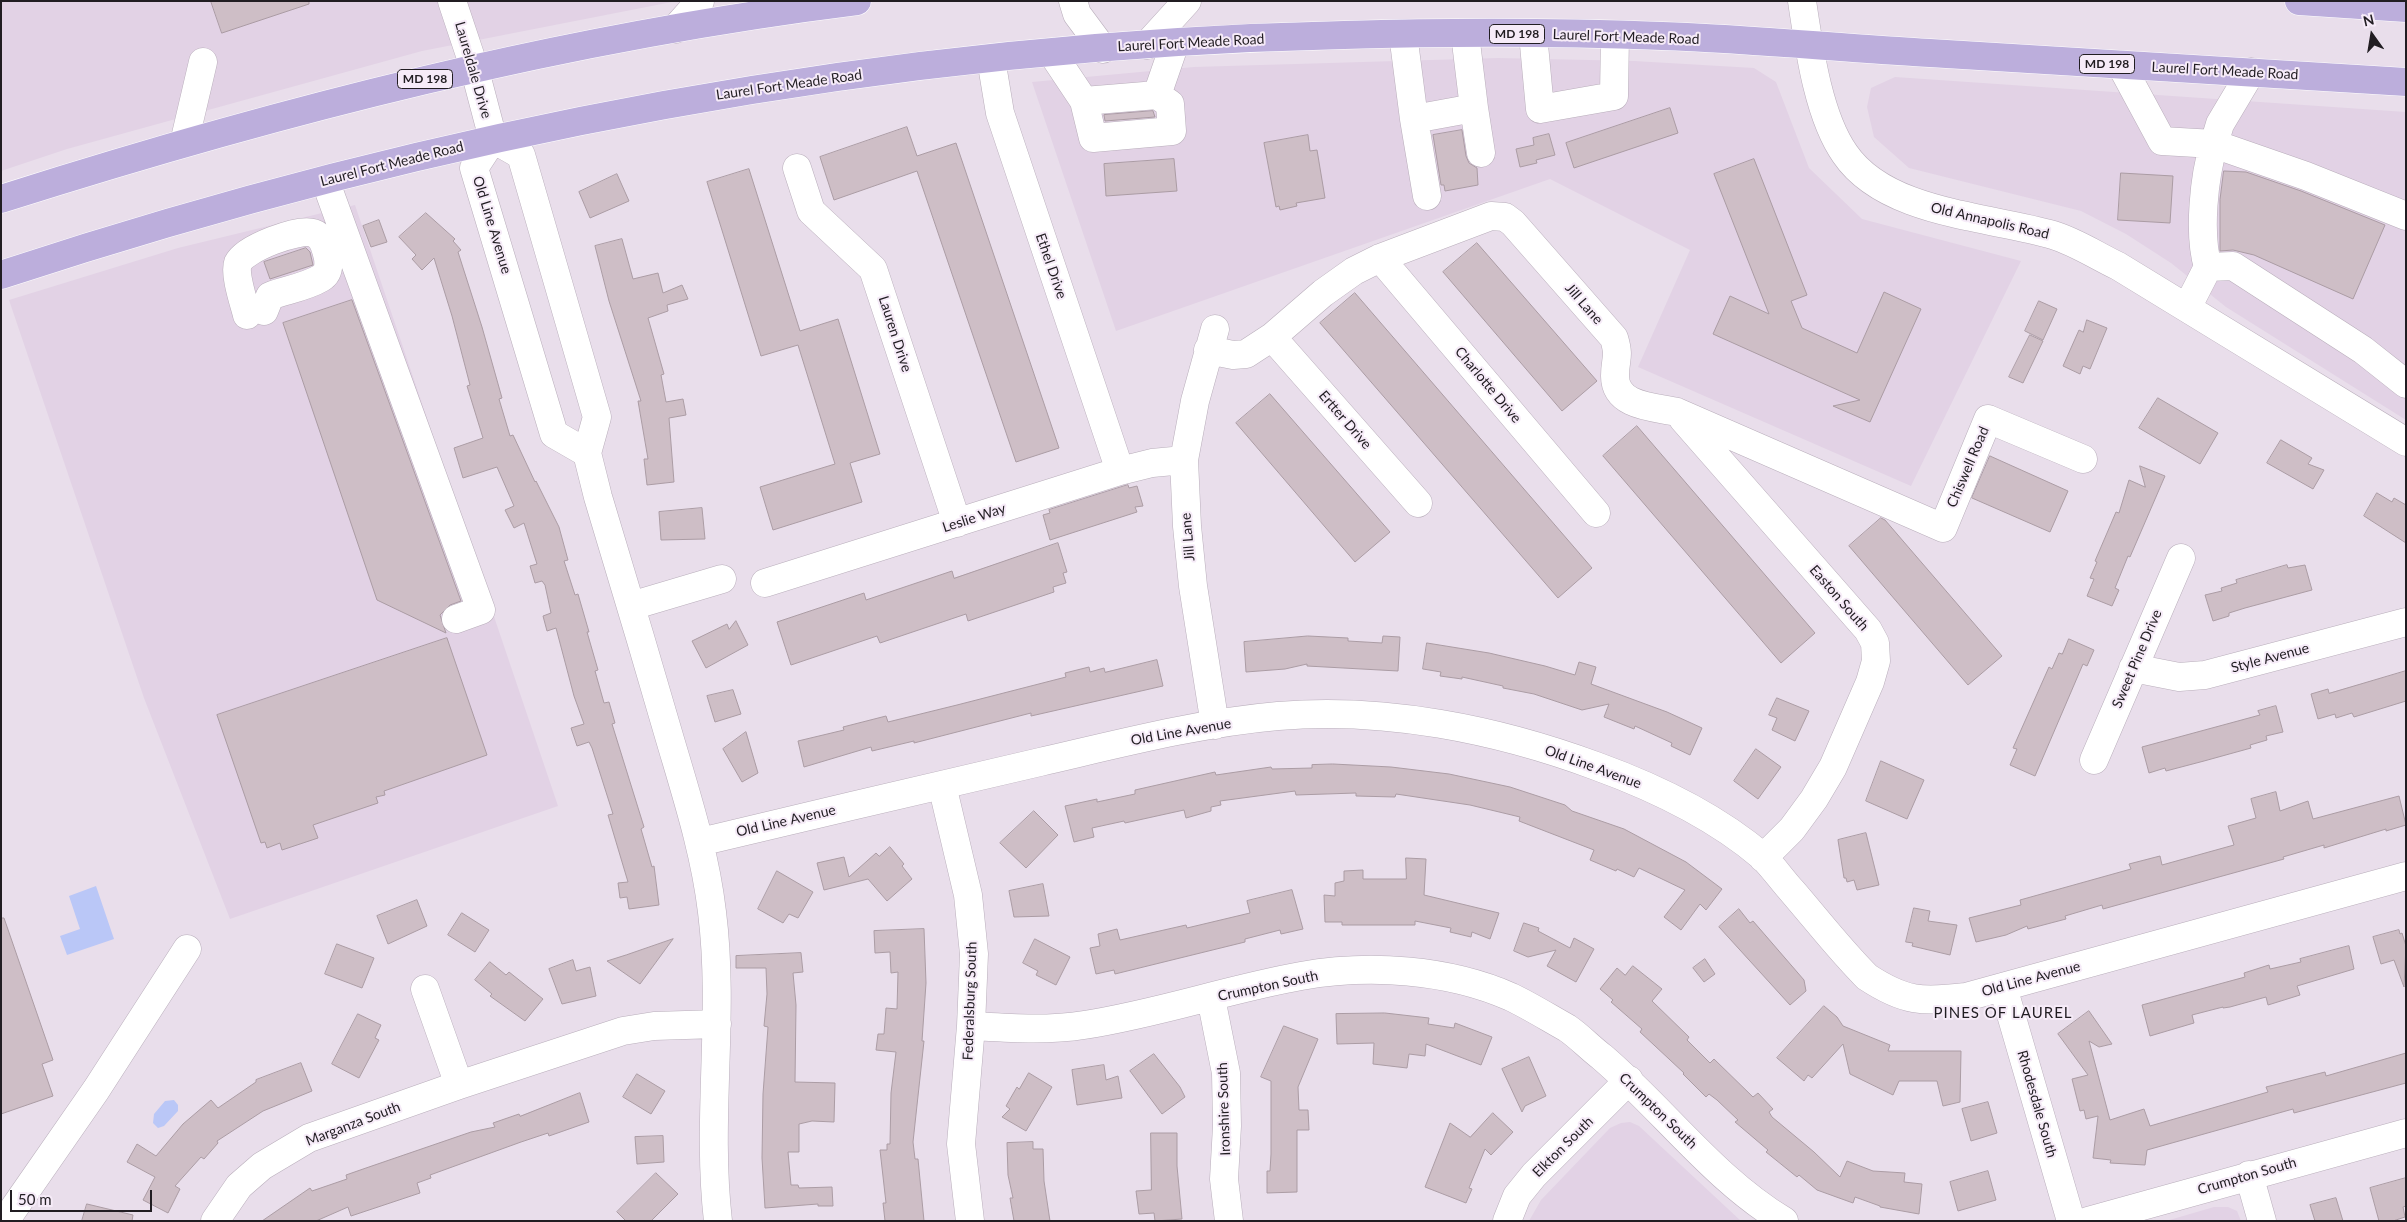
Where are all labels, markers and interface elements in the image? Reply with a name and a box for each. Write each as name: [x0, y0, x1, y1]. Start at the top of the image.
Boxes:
north arrow: [2347, 10, 2397, 60]
text: N: [2361, 10, 2376, 29]
street label: Laureldale Drive: [451, 20, 495, 120]
road number: MD 198: [1490, 24, 1544, 44]
street label: Laurel Fort Meade Road: [1552, 26, 1700, 48]
street label: Laurel Fort Meade Road: [1117, 31, 1265, 55]
road number: MD 198: [2080, 54, 2134, 74]
street label: Laurel Fort Meade Road: [2151, 59, 2299, 83]
street label: Laurel Fort Meade Road: [715, 66, 863, 104]
road number: MD 198: [398, 70, 452, 88]
street label: Laurel Fort Meade Road: [319, 138, 465, 190]
street label: Old Line Avenue: [469, 174, 515, 276]
street label: Old Annapolis Road: [1929, 199, 2051, 243]
street label: Ethel Drive: [1032, 231, 1070, 301]
street label: Jill Lane: [1562, 280, 1606, 328]
street label: Lauren Drive: [875, 294, 915, 374]
street label: Charlotte Drive: [1451, 344, 1525, 426]
street label: Ertter Drive: [1315, 387, 1375, 453]
street label: Chiswell Road: [1943, 424, 1993, 510]
street label: Leslie Way: [940, 500, 1008, 536]
street label: Jill Lane: [1178, 512, 1198, 562]
street label: Easton South: [1806, 562, 1872, 634]
street label: Sweet Pine Drive: [2109, 607, 2165, 711]
street label: Style Avenue: [2229, 640, 2311, 676]
street label: Old Line Avenue: [1130, 715, 1232, 749]
street label: Old Line Avenue: [1542, 742, 1644, 792]
street label: Old Line Avenue: [735, 801, 837, 841]
street label: Federalsburg South: [960, 941, 980, 1061]
street label: Old Line Avenue: [1980, 958, 2082, 1000]
street label: Crumpton South: [1216, 967, 1320, 1005]
district label: PINES OF LAUREL: [1932, 1004, 2074, 1022]
street label: Rhodesdale South: [2014, 1048, 2060, 1160]
street label: Ironshire South: [1214, 1062, 1234, 1156]
street label: Crumpton South: [1616, 1070, 1700, 1152]
street label: Marganza South: [303, 1098, 403, 1150]
street label: Elkton South: [1529, 1113, 1597, 1181]
street label: Crumpton South: [2196, 1154, 2298, 1198]
scale bar: [12, 1180, 155, 1212]
text: 50 m: [18, 1190, 52, 1208]

